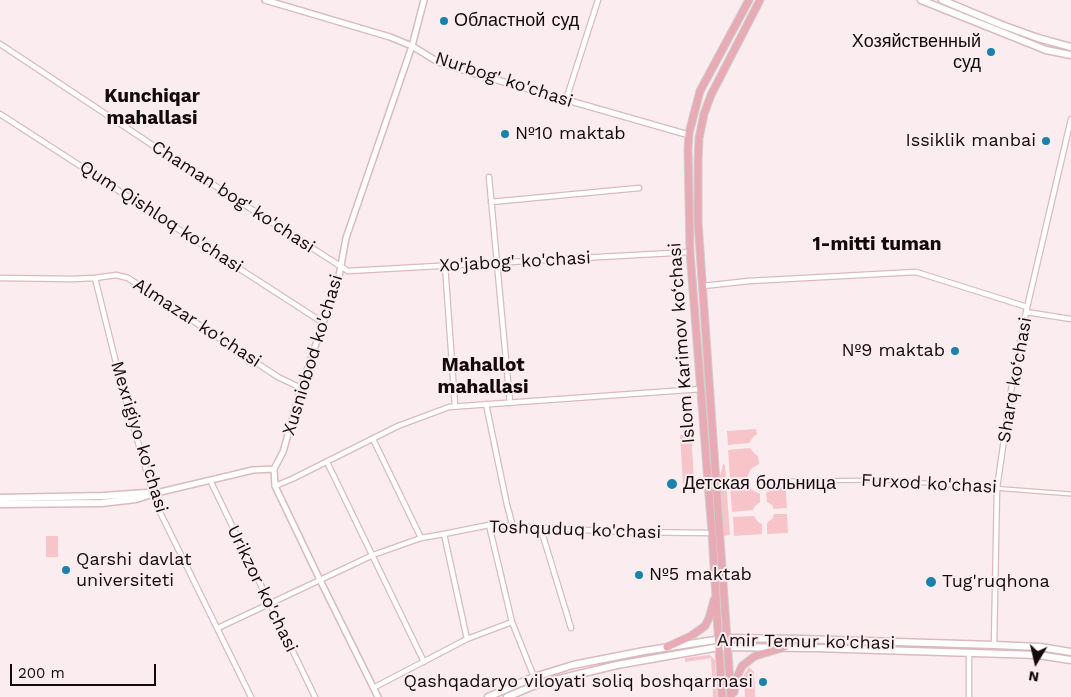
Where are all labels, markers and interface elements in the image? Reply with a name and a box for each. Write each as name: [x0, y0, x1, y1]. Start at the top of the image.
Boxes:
place label: Областной суд: [454, 10, 579, 32]
marker: Областной суд: [438, 15, 450, 27]
place label: Хозяйственный суд: [852, 31, 981, 74]
marker: Хозяйственный суд: [985, 46, 997, 58]
street label: Nurbog' ko'chasi: [432, 48, 576, 112]
district label: Kunchiqar mahallasi: [104, 85, 200, 129]
place label: №10 maktab: [515, 123, 626, 145]
marker: №10 maktab: [499, 128, 511, 140]
place label: Issiklik manbai: [905, 130, 1036, 152]
marker: Issiklik manbai: [1040, 135, 1052, 147]
street label: Chaman bog' ko'chasi: [147, 136, 319, 258]
street label: Qum Qishloq ko'chasi: [75, 156, 247, 278]
district label: 1-mitti tuman: [812, 233, 942, 255]
street label: Islom Karimov ko‘chasi: [664, 242, 700, 444]
street label: Xo'jabog' ko'chasi: [439, 247, 591, 277]
street label: Xusniobod ko'chasi: [278, 272, 348, 438]
street label: Almazar ko'chasi: [129, 274, 265, 372]
street label: Sharq ko‘chasi: [993, 316, 1037, 444]
place label: №9 maktab: [842, 340, 945, 362]
marker: №9 maktab: [949, 345, 961, 357]
district label: Mahallot mahallasi: [438, 354, 528, 398]
street label: Mexrigiyo ko'chasi: [106, 359, 172, 515]
street label: Furxod ko'chasi: [861, 470, 997, 498]
place label: Детская больница: [683, 473, 836, 495]
marker: Детская больница: [665, 477, 679, 491]
street label: Toshquduq ko'chasi: [488, 516, 662, 544]
street label: Urikzor ko'chasi: [222, 522, 302, 656]
place label: Qarshi davlat universiteti: [76, 549, 192, 592]
marker: Qarshi davlat universiteti: [60, 564, 72, 576]
place label: №5 maktab: [649, 564, 752, 586]
marker: №5 maktab: [633, 569, 645, 581]
place label: Tug'ruqhona: [942, 571, 1050, 593]
marker: Tug'ruqhona: [924, 575, 938, 589]
street label: Amir Temur ko'chasi: [717, 630, 895, 654]
north arrow: [1011, 637, 1061, 687]
scale bar: [12, 654, 159, 686]
text: 200 m: [18, 664, 65, 682]
text: N: [1027, 668, 1040, 686]
place label: Qashqadaryo viloyati soliq boshqarmasi: [404, 671, 753, 693]
marker: Qashqadaryo viloyati soliq boshqarmasi: [757, 676, 769, 688]

